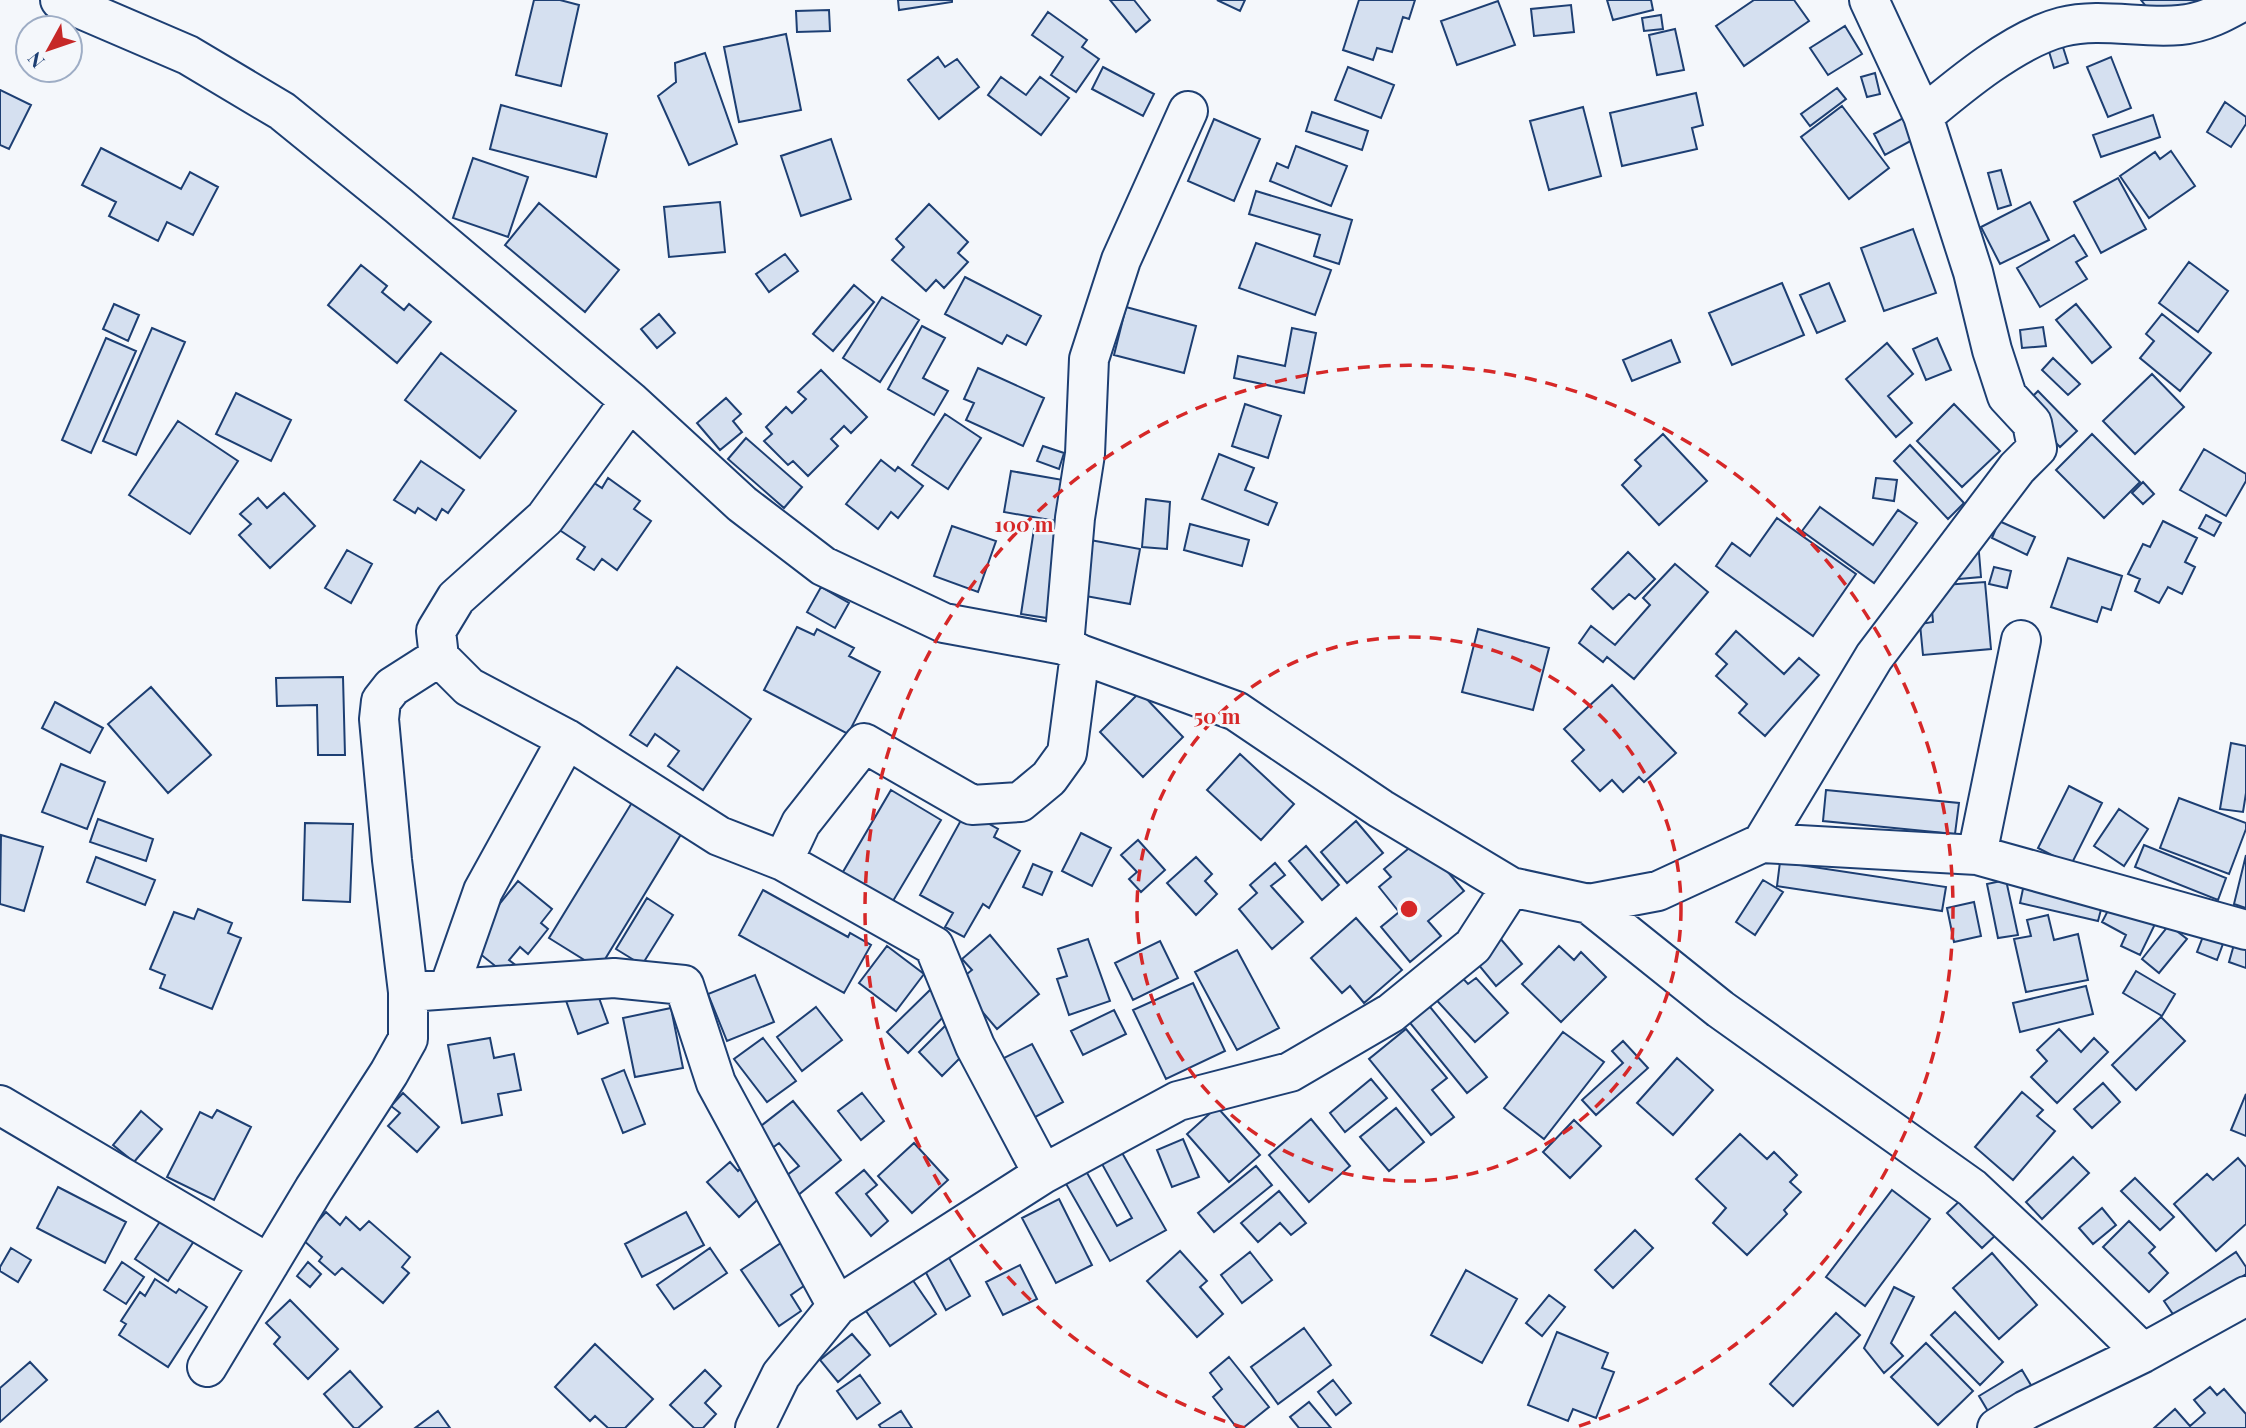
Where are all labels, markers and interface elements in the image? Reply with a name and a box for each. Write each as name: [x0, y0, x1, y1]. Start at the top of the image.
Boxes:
north arrow: [14, 14, 84, 84]
text: N: [21, 47, 50, 74]
text: 100 m: [994, 509, 1054, 537]
text: 50 m: [1193, 701, 1241, 729]
centre of rings: [1397, 897, 1421, 921]

